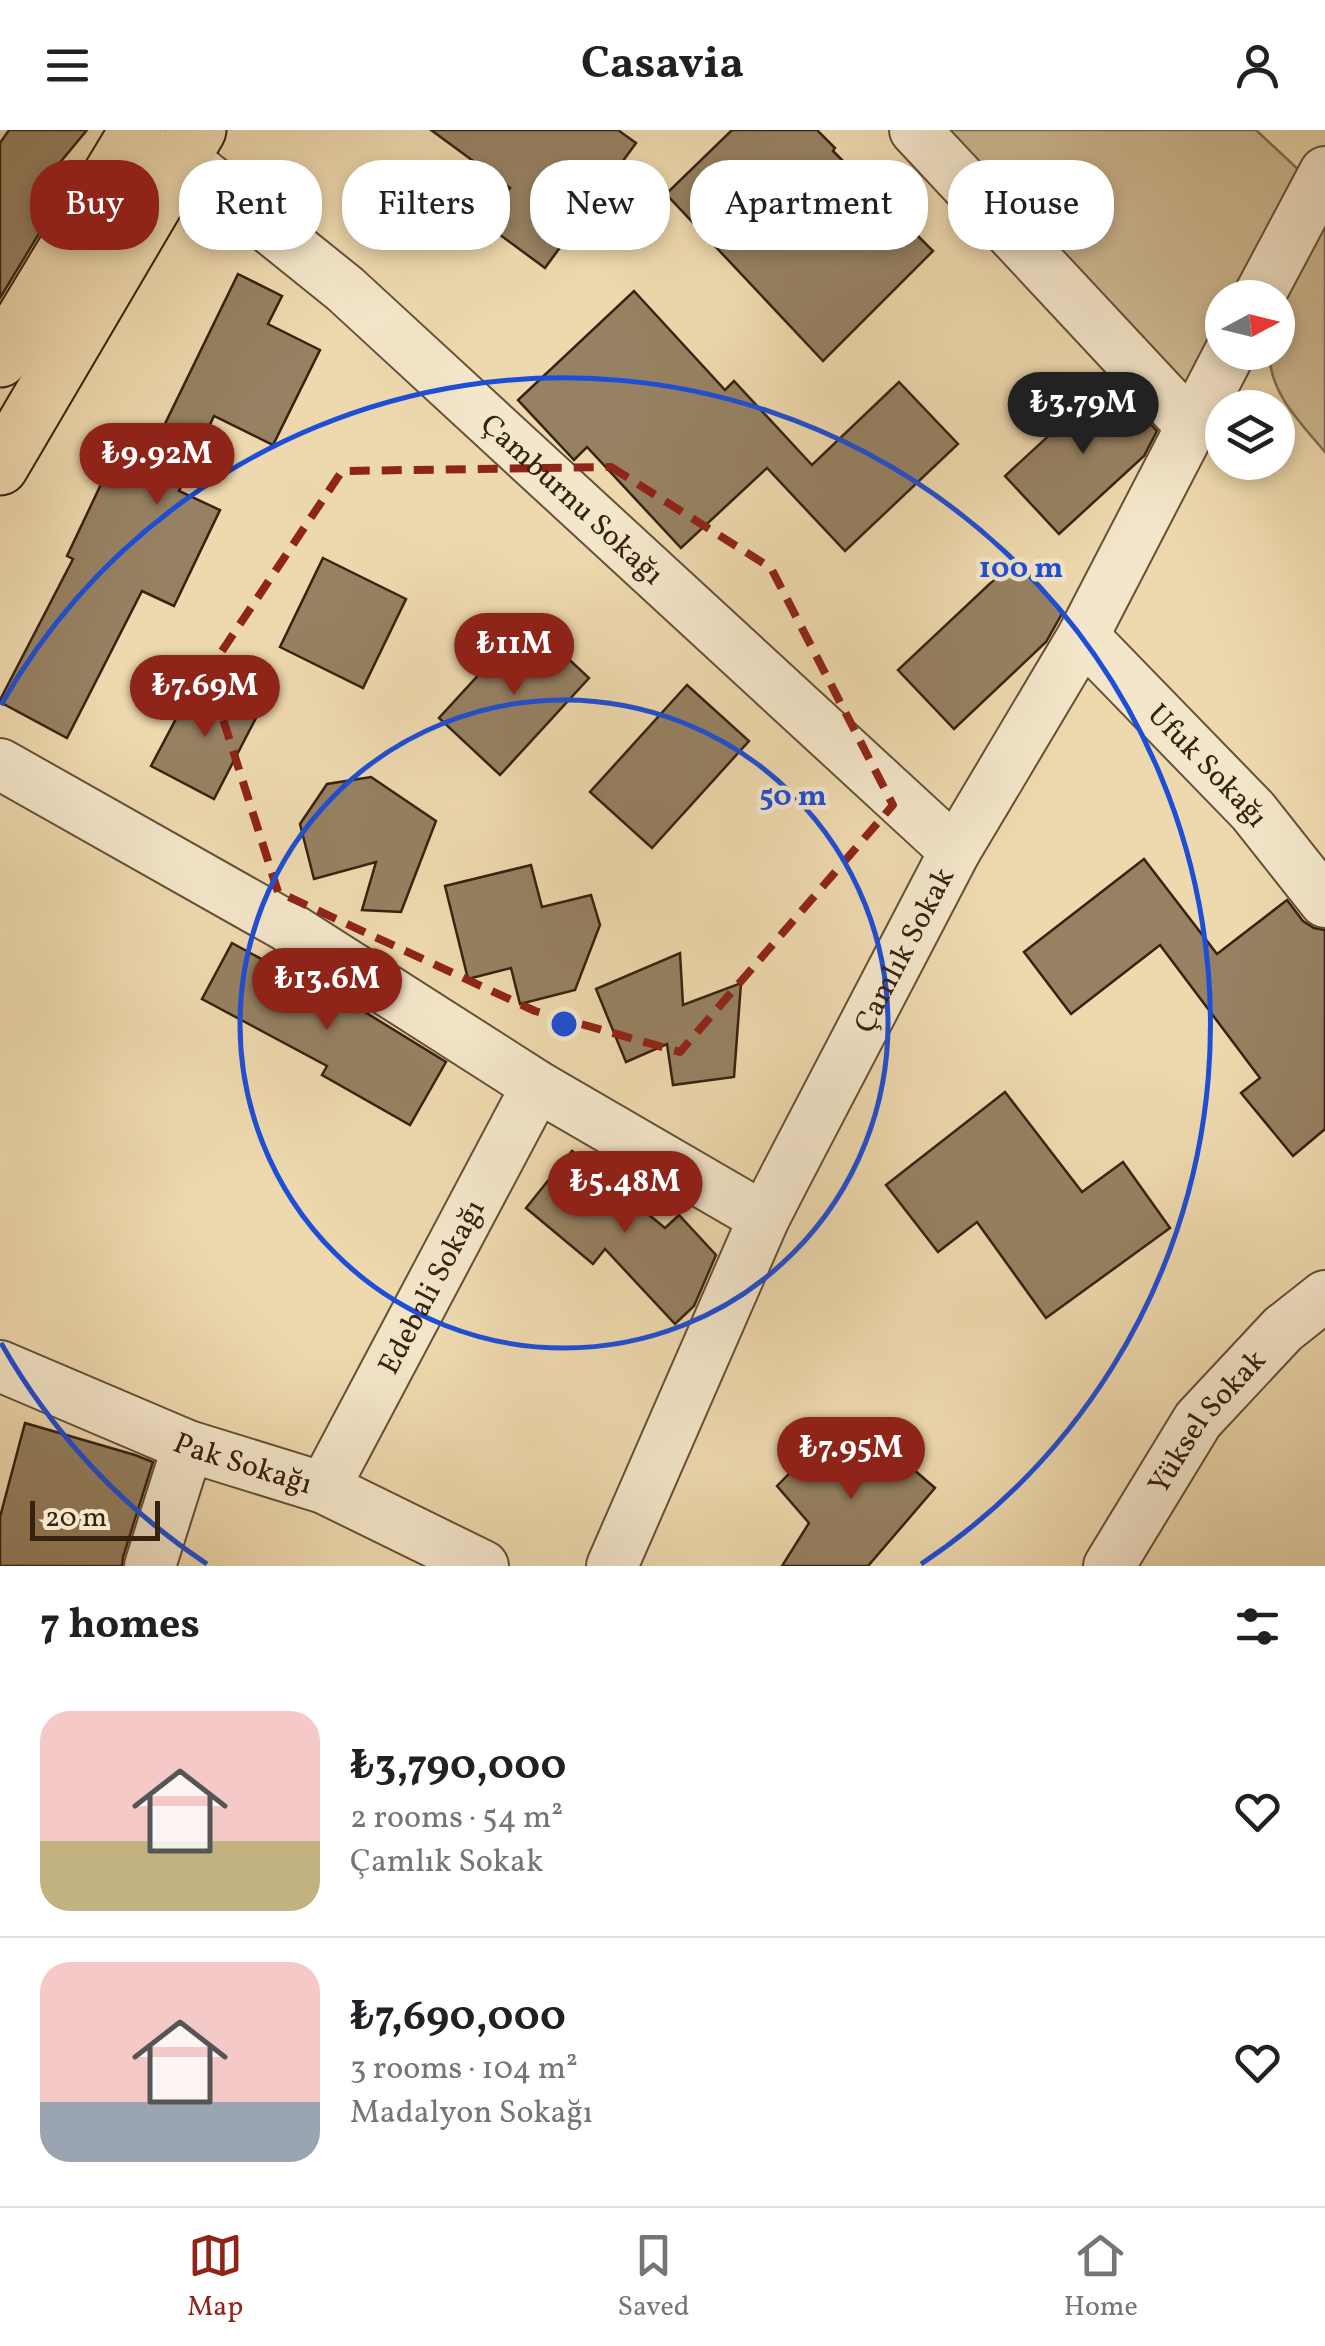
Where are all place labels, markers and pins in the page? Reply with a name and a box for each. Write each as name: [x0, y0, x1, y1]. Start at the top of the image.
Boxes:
pin: ₺3.79M: [1002, 372, 1164, 457]
pin: ₺9.92M: [76, 423, 238, 508]
pin: ₺11M: [455, 613, 573, 698]
pin: ₺7.69M: [124, 655, 286, 740]
pin: ₺13.6M: [246, 948, 408, 1033]
centre of rings: [546, 1006, 582, 1042]
pin: ₺5.48M: [544, 1151, 706, 1236]
pin: ₺7.95M: [770, 1417, 932, 1502]

